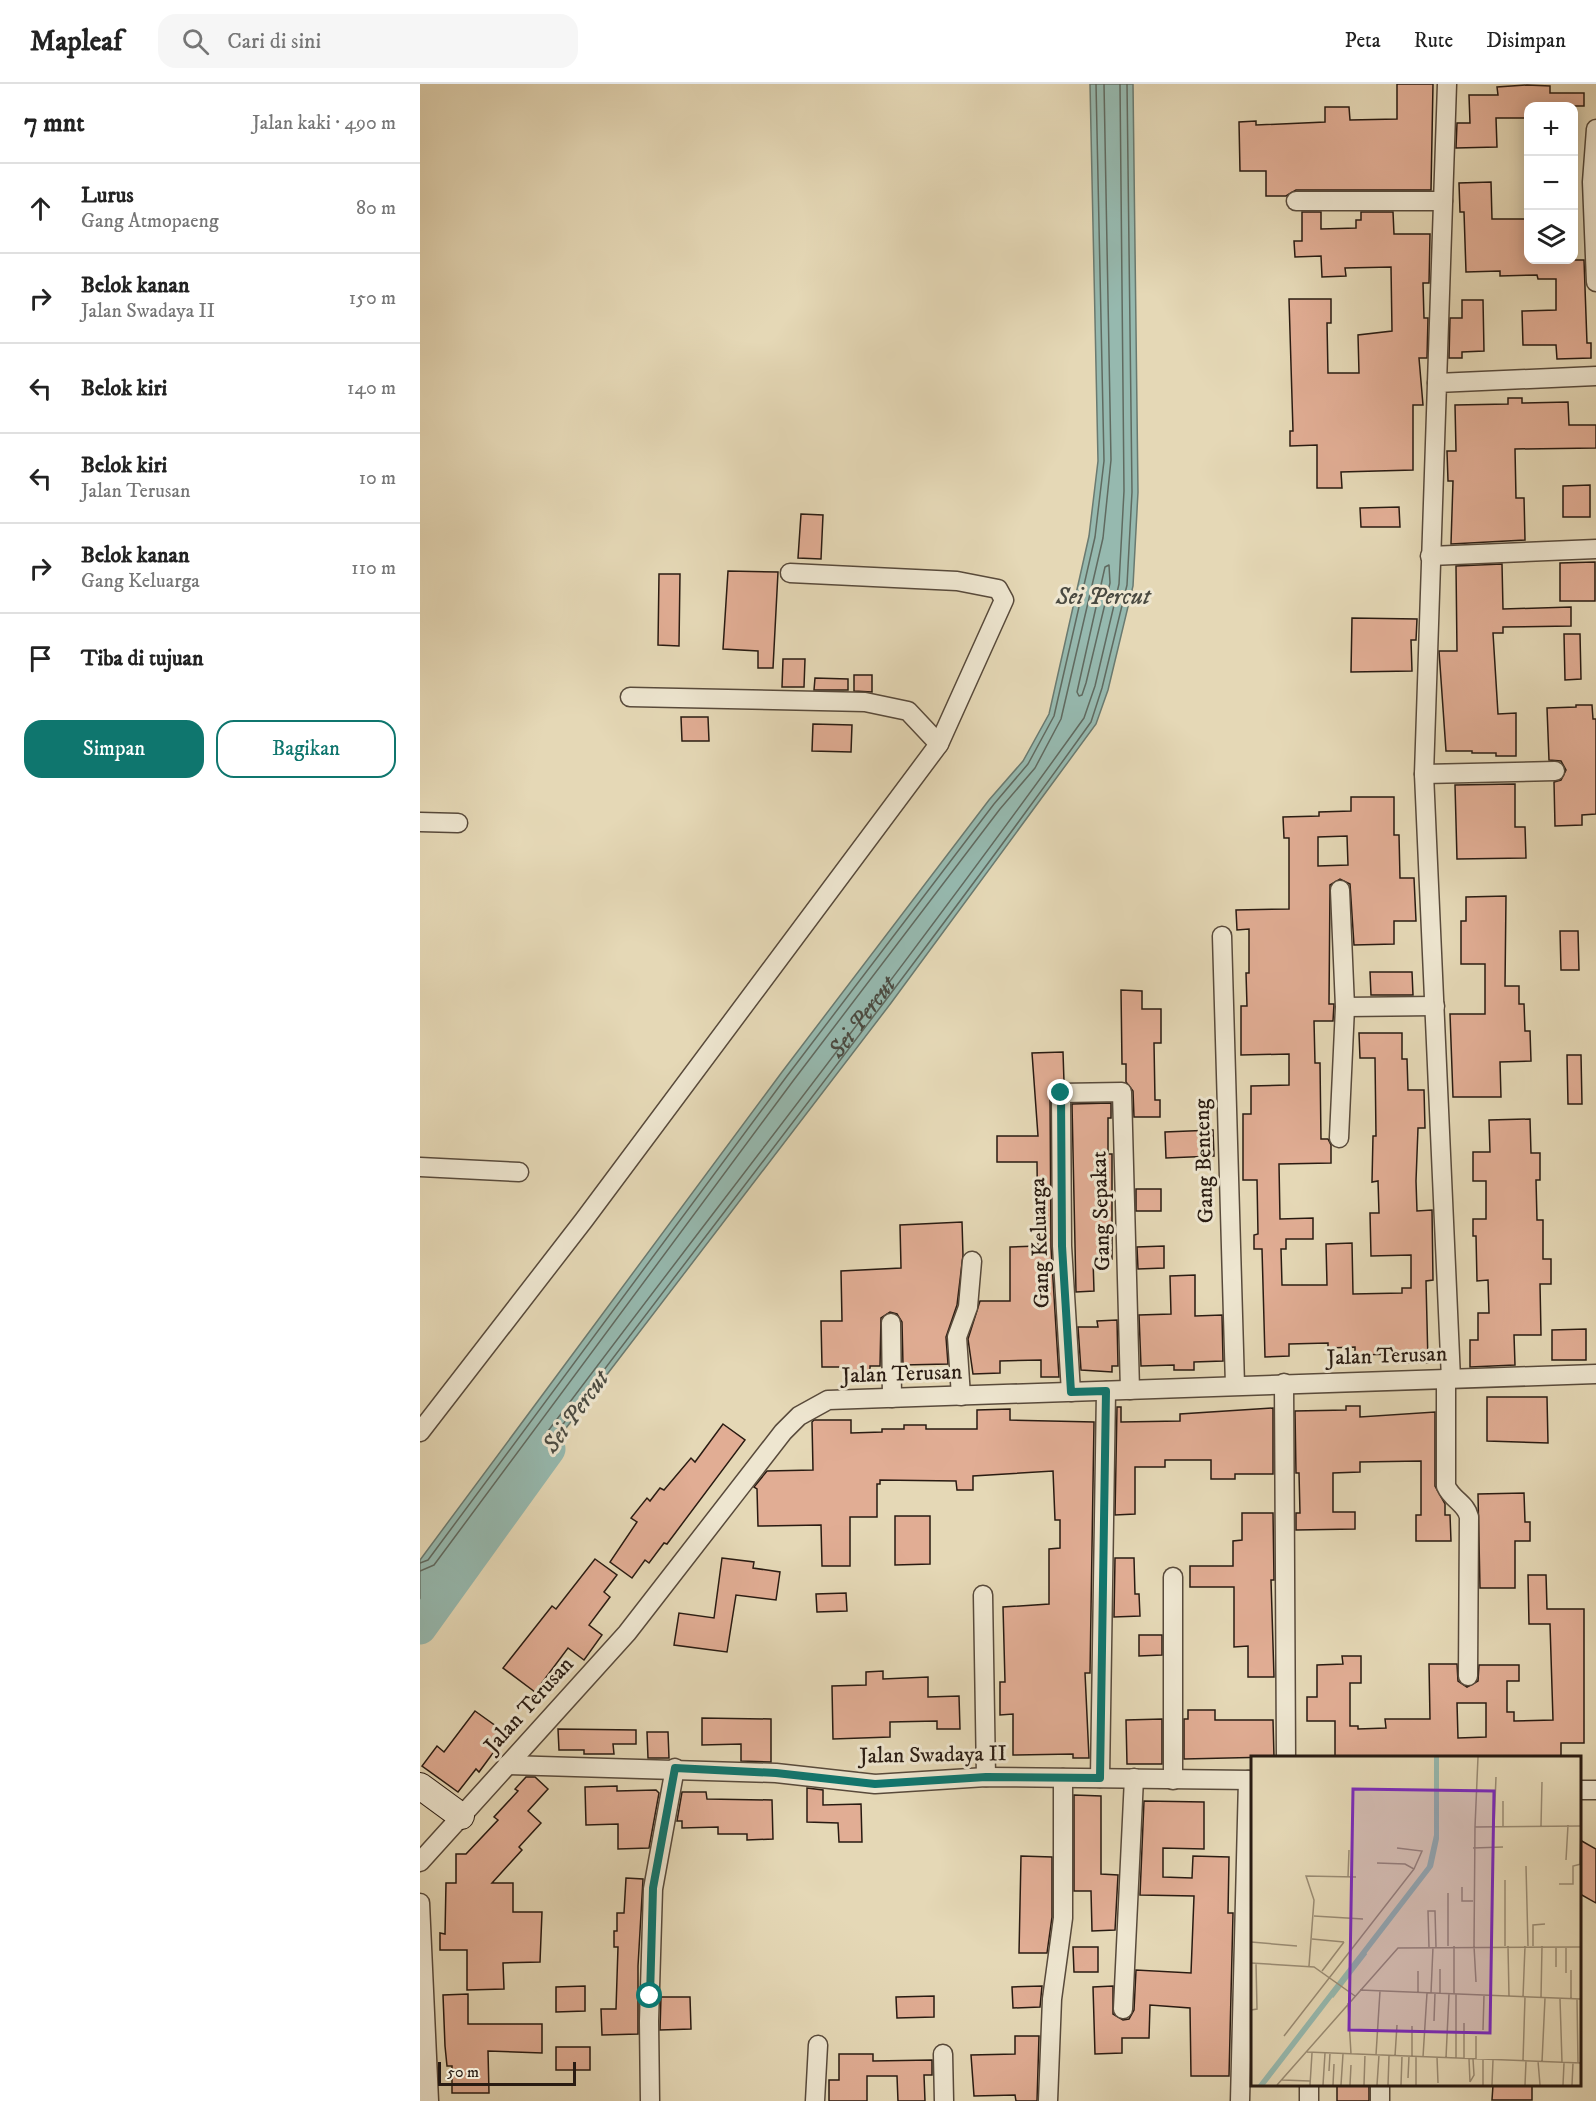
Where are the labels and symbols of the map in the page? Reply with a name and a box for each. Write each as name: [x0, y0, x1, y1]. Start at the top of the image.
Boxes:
water label: Sei Percut: [1055, 582, 1152, 612]
water label: Sei Percut: [821, 969, 904, 1065]
route end: [1047, 1079, 1073, 1105]
street label: Gang Benteng: [1188, 1098, 1220, 1224]
street label: Gang Sepakat: [1085, 1151, 1117, 1271]
street label: Gang Keluarga: [1024, 1177, 1056, 1309]
street label: Jalan Terusan: [1324, 1340, 1448, 1372]
street label: Jalan Terusan: [839, 1358, 963, 1390]
water label: Sei Percut: [535, 1364, 617, 1460]
street label: Jalan Terusan: [477, 1651, 580, 1760]
street label: Jalan Swadaya II: [857, 1740, 1007, 1770]
inset map: [1251, 1756, 1581, 2086]
route start: [636, 1982, 662, 2008]
scale bar: [438, 2059, 576, 2086]

